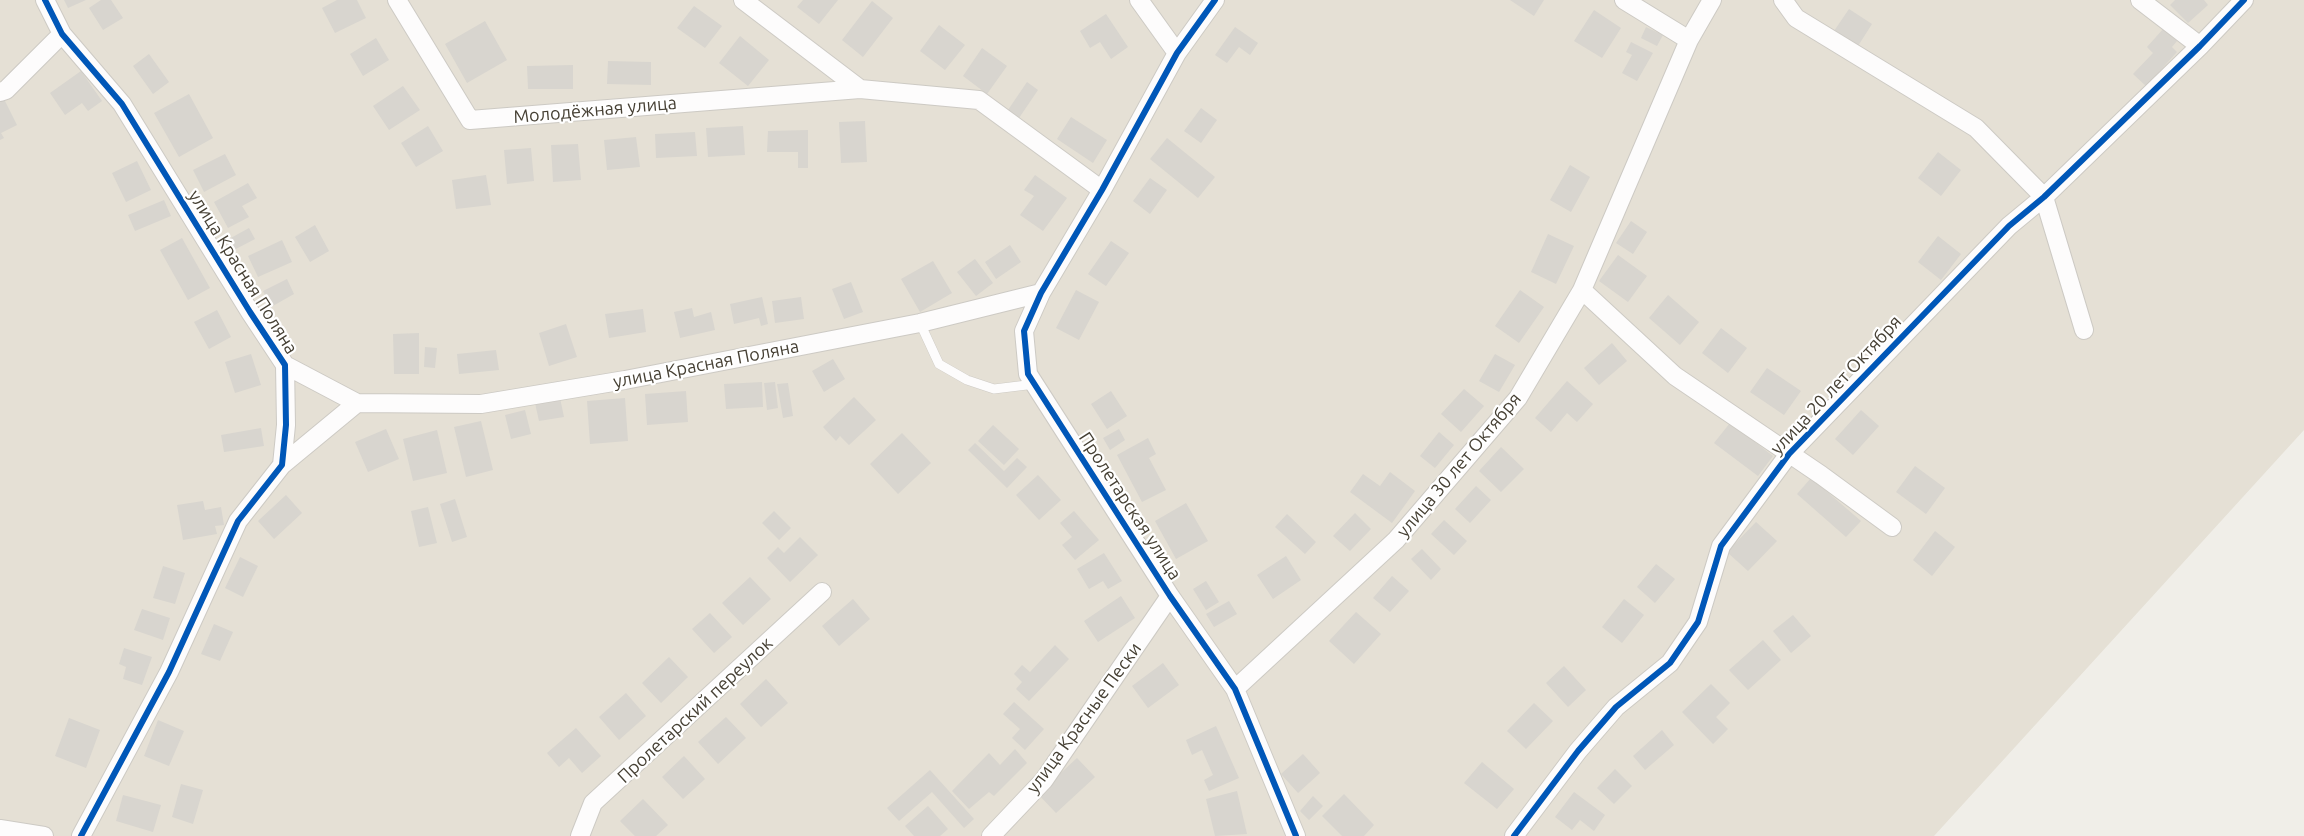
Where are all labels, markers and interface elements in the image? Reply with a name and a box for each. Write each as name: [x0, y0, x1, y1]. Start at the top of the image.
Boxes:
street label: Молодёжная улица: [512, 92, 678, 128]
street label: улица Красная Поляна: [184, 186, 302, 358]
street label: улица 20 лет Октября: [1766, 311, 1906, 459]
street label: улица Красная Поляна: [611, 335, 801, 393]
street label: улица 30 лет Октября: [1392, 388, 1526, 542]
street label: Пролетарская улица: [1074, 428, 1186, 584]
street label: Пролетарский переулок: [613, 632, 777, 788]
street label: улица Красные Пески: [1022, 638, 1146, 798]

